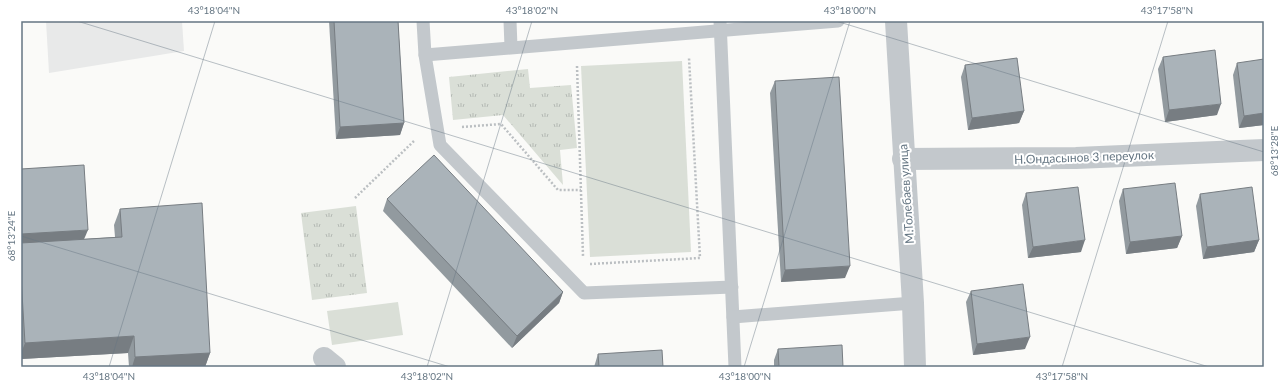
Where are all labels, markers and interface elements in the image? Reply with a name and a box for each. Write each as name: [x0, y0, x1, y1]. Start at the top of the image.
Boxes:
text: 43°18'04"N: [188, 4, 240, 16]
text: 43°18'02"N: [506, 4, 558, 16]
text: 43°18'00"N: [824, 4, 876, 16]
text: 43°17'58"N: [1141, 4, 1193, 16]
text: 68°13'28"E: [1268, 126, 1280, 176]
street label: М.Толебаев улица: [895, 144, 917, 244]
street label: Н.Ондасынов 3 переулок: [1014, 147, 1155, 167]
text: 68°13'24"E: [5, 211, 17, 261]
text: 43°18'04"N: [83, 370, 135, 382]
text: 43°18'02"N: [401, 370, 453, 382]
text: 43°18'00"N: [719, 370, 771, 382]
text: 43°17'58"N: [1036, 370, 1088, 382]

